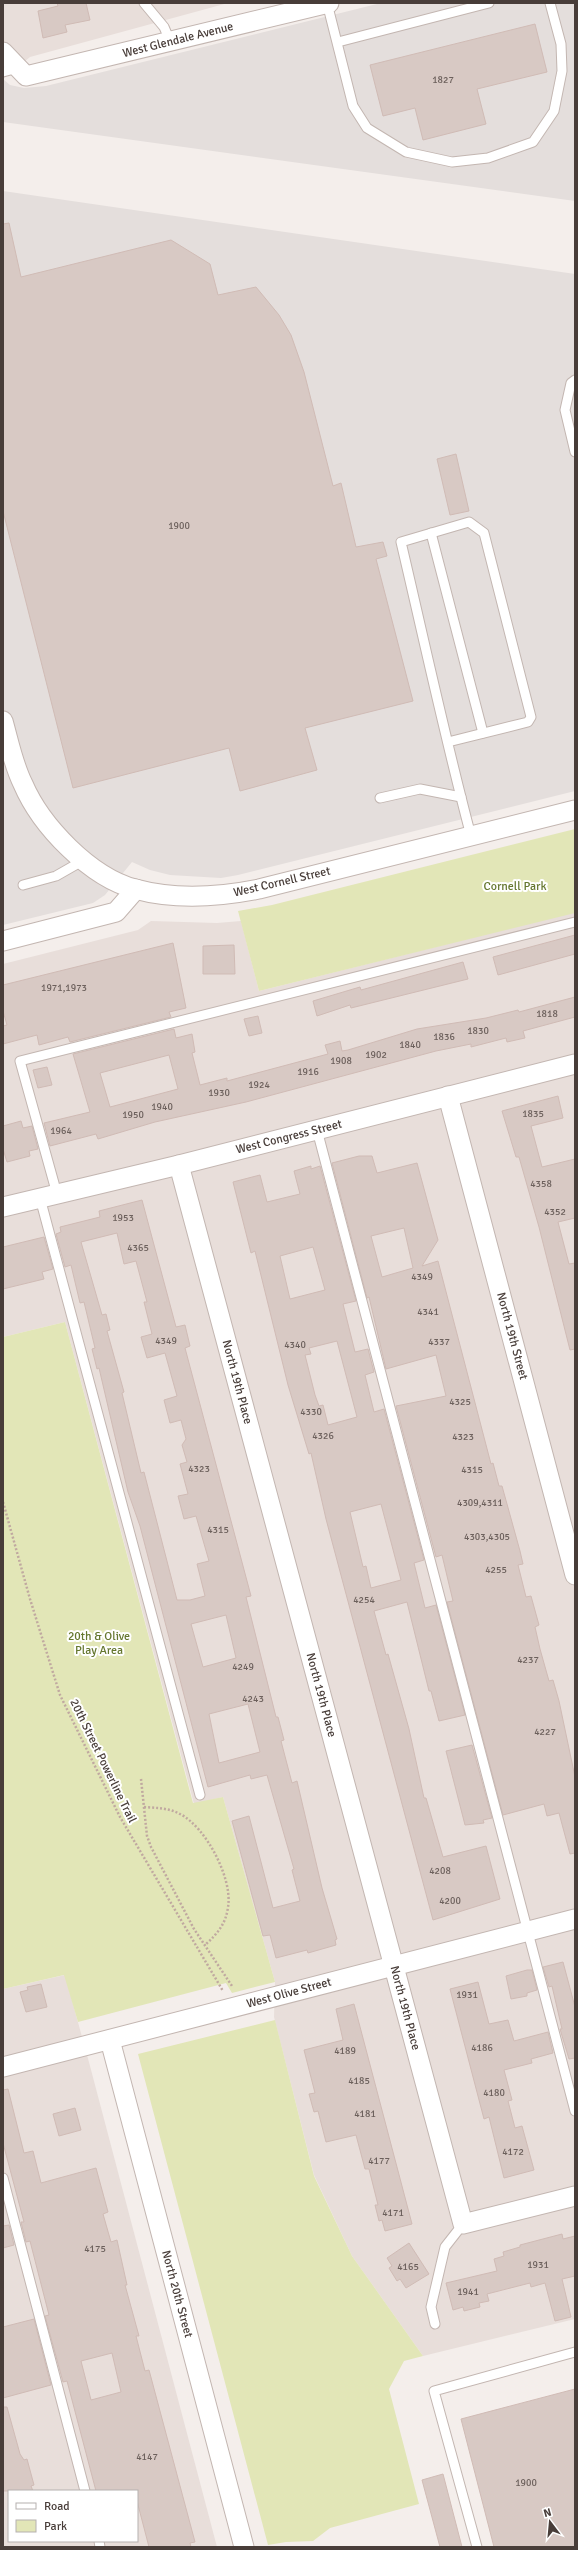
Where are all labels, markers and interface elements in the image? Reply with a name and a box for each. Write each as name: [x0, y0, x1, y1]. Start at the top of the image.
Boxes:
street label: West Glendale Avenue: [121, 19, 235, 61]
house number: 1827: [432, 74, 454, 86]
house number: 1900: [168, 520, 190, 532]
street label: West Cornell Street: [232, 864, 332, 900]
park label: Cornell Park: [484, 879, 546, 894]
house number: 1971,1973: [41, 982, 87, 994]
house number: 1818: [536, 1008, 558, 1020]
house number: 1830: [467, 1025, 489, 1037]
house number: 1836: [433, 1031, 455, 1043]
house number: 1840: [399, 1039, 421, 1051]
house number: 1902: [365, 1049, 387, 1061]
house number: 1908: [330, 1055, 352, 1067]
house number: 1916: [297, 1066, 319, 1078]
house number: 1924: [248, 1079, 270, 1091]
house number: 1930: [208, 1087, 230, 1099]
house number: 1940: [151, 1101, 173, 1113]
house number: 1835: [522, 1108, 544, 1120]
house number: 1950: [122, 1109, 144, 1121]
street label: West Congress Street: [234, 1117, 344, 1157]
house number: 1964: [50, 1125, 72, 1137]
house number: 4358: [530, 1178, 552, 1190]
house number: 4352: [544, 1206, 566, 1218]
house number: 1953: [112, 1212, 134, 1224]
house number: 4365: [127, 1242, 149, 1254]
house number: 4349: [411, 1271, 433, 1283]
street label: North 19th Street: [493, 1291, 531, 1381]
house number: 4341: [417, 1306, 439, 1318]
house number: 4349: [155, 1335, 177, 1347]
house number: 4337: [428, 1336, 450, 1348]
street label: North 19th Place: [219, 1338, 255, 1426]
house number: 4340: [284, 1339, 306, 1351]
house number: 4325: [449, 1396, 471, 1408]
house number: 4330: [300, 1406, 322, 1418]
house number: 4326: [312, 1430, 334, 1442]
house number: 4323: [452, 1431, 474, 1443]
house number: 4323: [188, 1463, 210, 1475]
house number: 4315: [461, 1464, 483, 1476]
house number: 4309,4311: [457, 1497, 503, 1509]
house number: 4315: [207, 1524, 229, 1536]
house number: 4303,4305: [464, 1531, 510, 1543]
house number: 4255: [485, 1564, 507, 1576]
house number: 4254: [353, 1594, 375, 1606]
park label: 20th & Olive Play Area: [68, 1629, 130, 1658]
street label: North 19th Place: [303, 1651, 339, 1739]
house number: 4237: [517, 1654, 539, 1666]
house number: 4249: [232, 1661, 254, 1673]
house number: 4243: [242, 1693, 264, 1705]
street label: 20th Street Powerline Trail: [66, 1696, 140, 1826]
house number: 4227: [534, 1726, 556, 1738]
house number: 4208: [429, 1865, 451, 1877]
house number: 4200: [439, 1895, 461, 1907]
street label: North 19th Place: [387, 1964, 423, 2052]
street label: West Olive Street: [245, 1974, 333, 2012]
house number: 1931: [456, 1989, 478, 2001]
house number: 4186: [471, 2042, 493, 2054]
house number: 4189: [334, 2045, 356, 2057]
house number: 4185: [348, 2075, 370, 2087]
house number: 4180: [483, 2087, 505, 2099]
house number: 4181: [354, 2108, 376, 2120]
house number: 4172: [502, 2146, 524, 2158]
house number: 4177: [368, 2155, 390, 2167]
house number: 4171: [382, 2207, 404, 2219]
house number: 4175: [84, 2243, 106, 2255]
street label: North 20th Street: [158, 2249, 196, 2339]
house number: 1931: [527, 2259, 549, 2271]
house number: 4165: [397, 2261, 419, 2273]
house number: 1941: [457, 2286, 479, 2298]
house number: 4147: [136, 2451, 158, 2463]
house number: 1900: [515, 2477, 537, 2489]
legend: [8, 2490, 138, 2542]
text: Road: [44, 2499, 70, 2514]
north arrow: [530, 2502, 570, 2542]
text: N: [542, 2506, 553, 2520]
text: Park: [44, 2519, 67, 2534]

